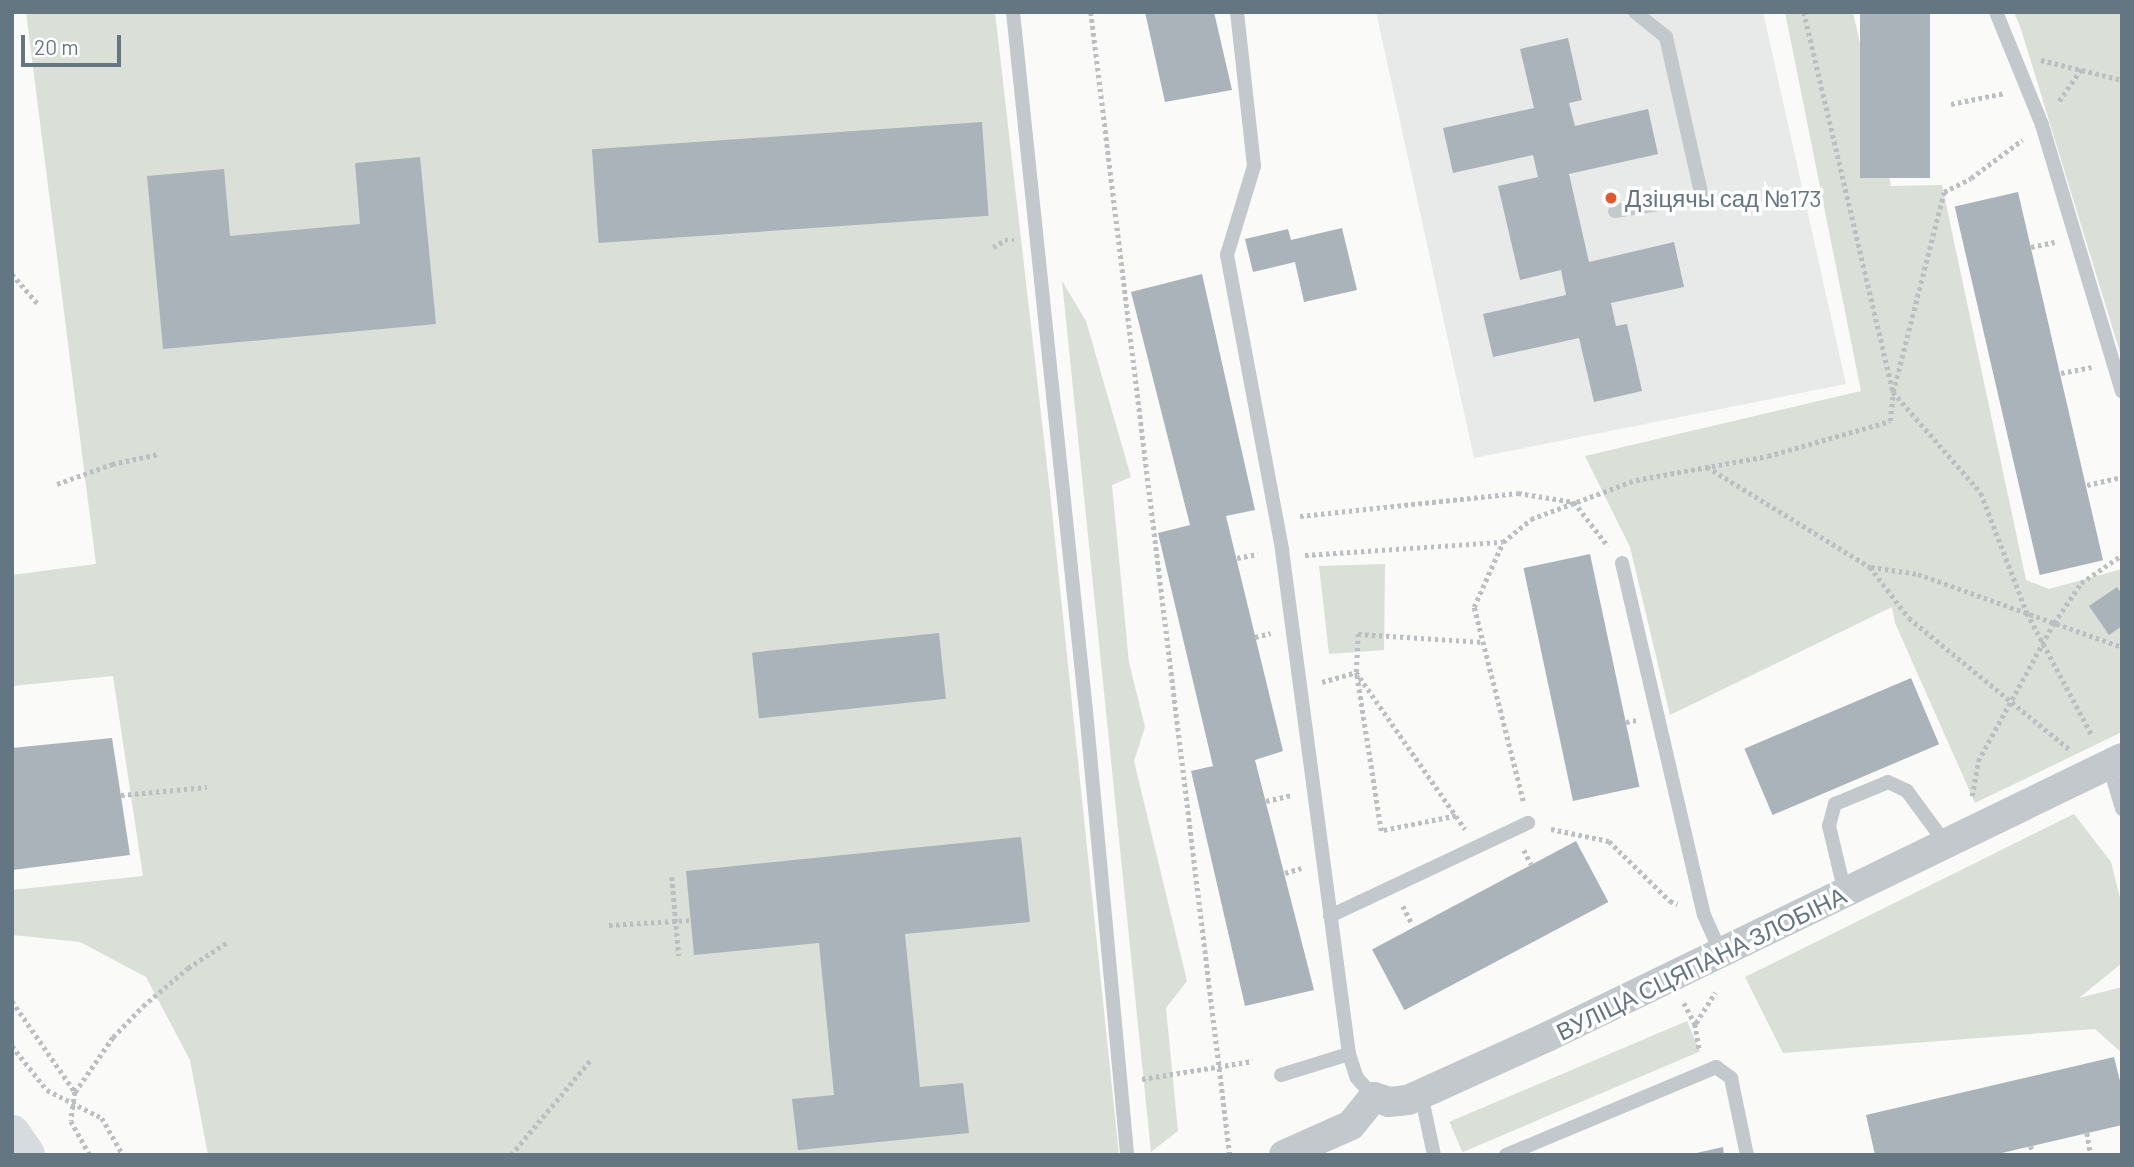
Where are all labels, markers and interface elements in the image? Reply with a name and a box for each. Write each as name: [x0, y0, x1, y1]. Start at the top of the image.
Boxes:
scale bar: [24, 21, 124, 65]
text: 20 m: [34, 34, 79, 59]
place label: Дзіцячы сад №173: [1625, 184, 1822, 212]
marker: Дзіцячы сад №173: [1603, 190, 1619, 206]
street label: ВУЛІЦА СЦЯПАНА ЗЛОБІНА: [1551, 880, 1851, 1046]

